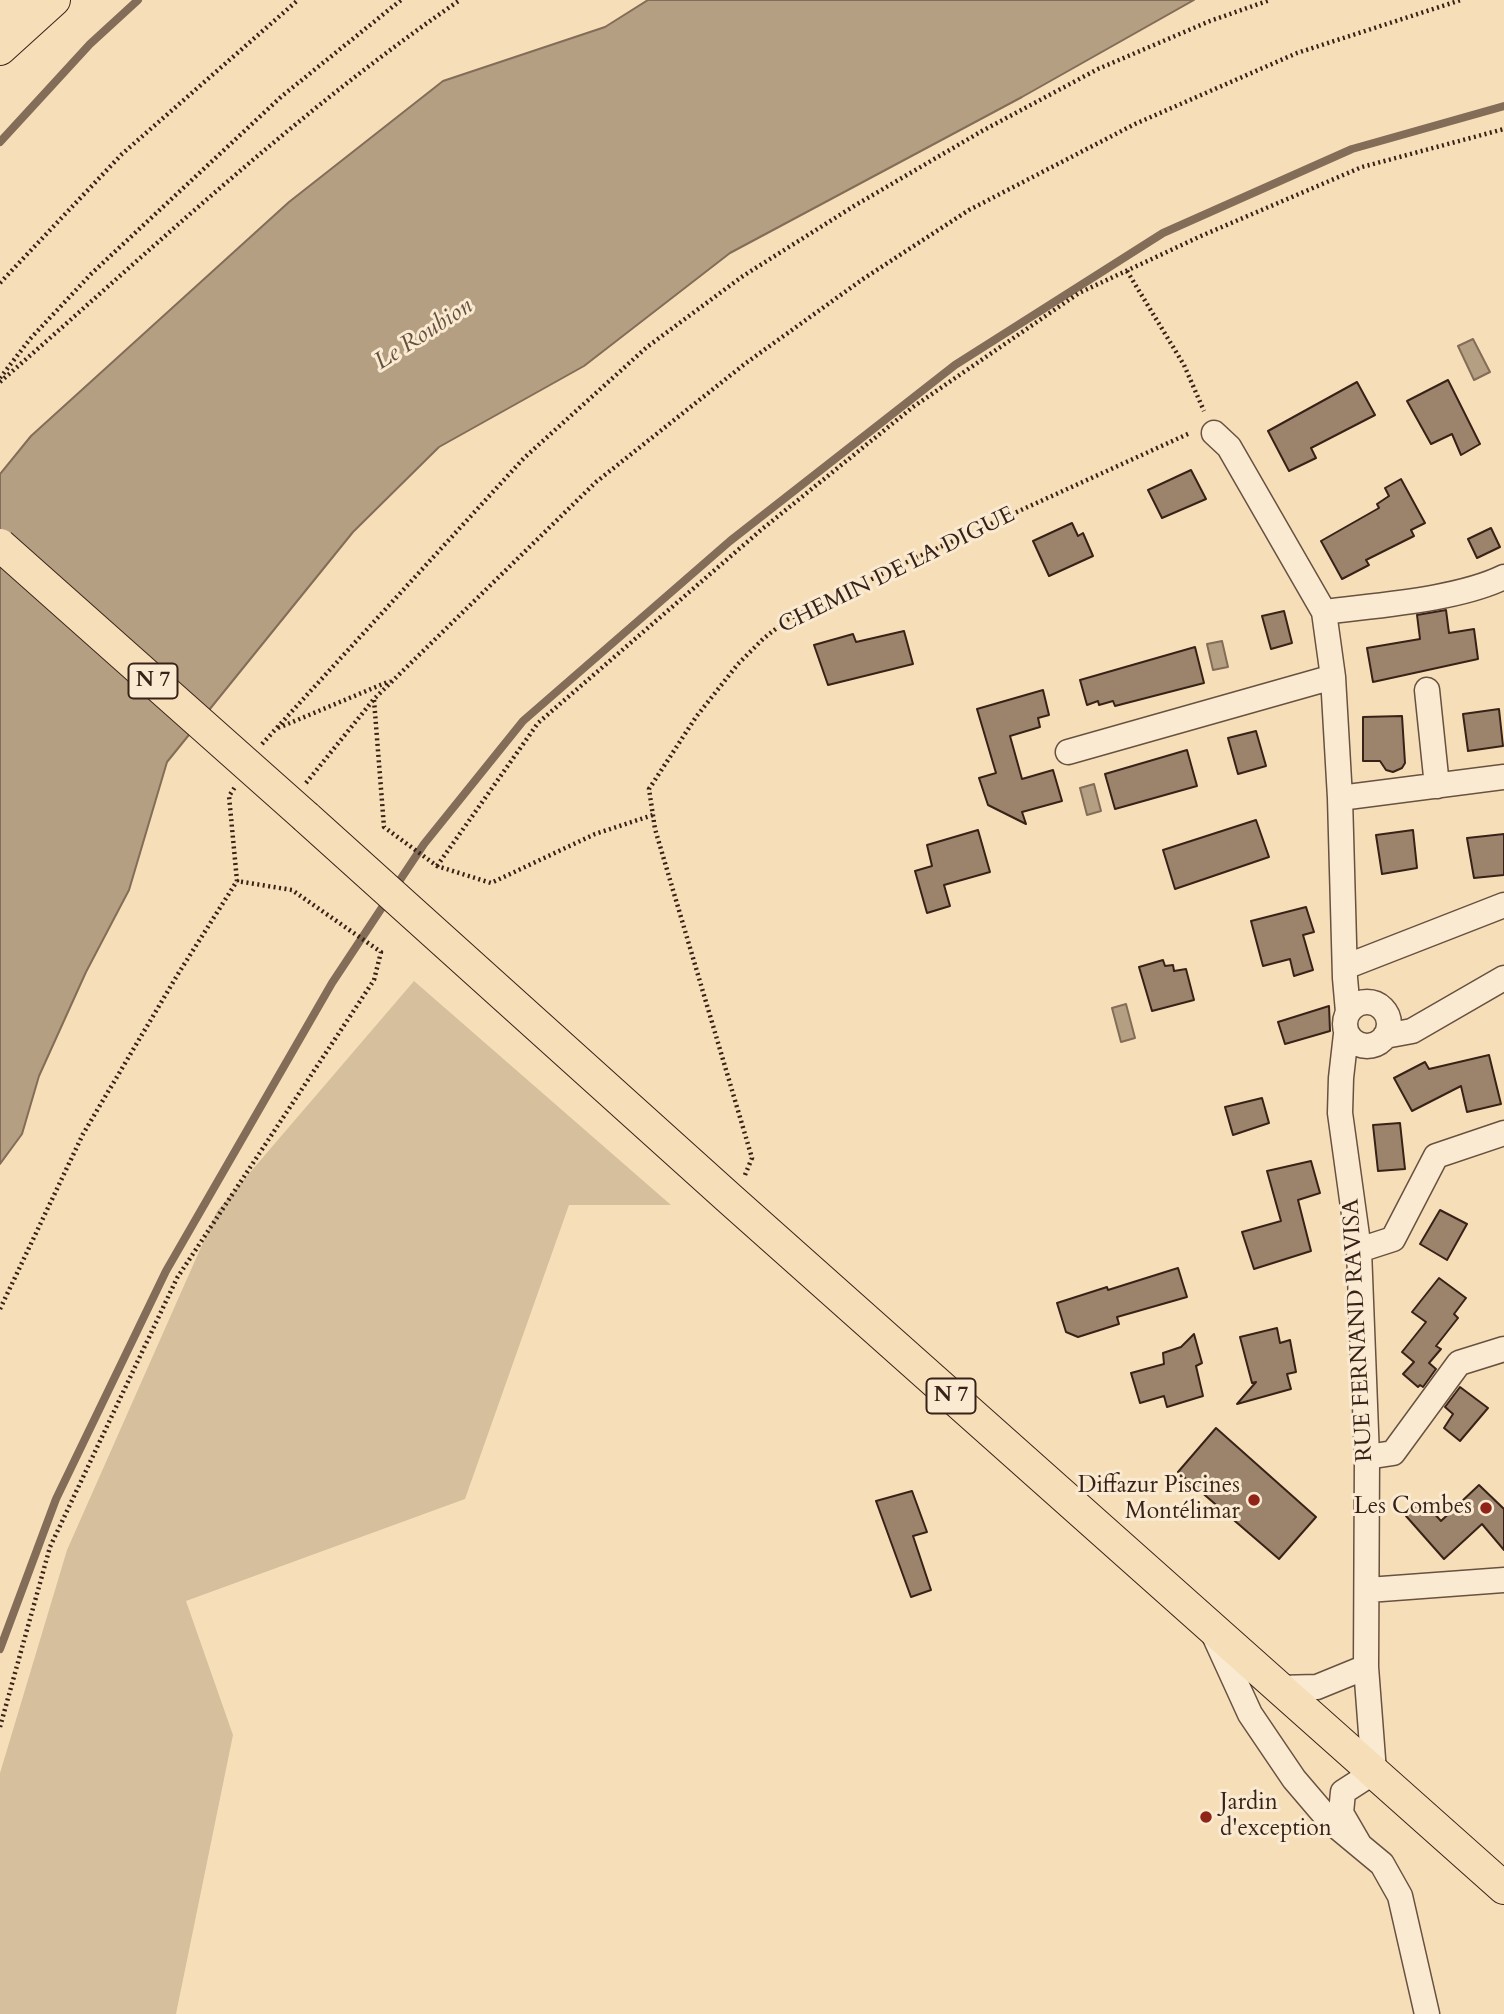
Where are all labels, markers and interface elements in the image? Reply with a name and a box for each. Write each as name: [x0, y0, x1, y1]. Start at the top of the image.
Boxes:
water label: Le Roubion: [370, 293, 478, 377]
street label: CHEMIN DE LA DIGUE: [774, 502, 1020, 640]
road number: N 7: [128, 664, 178, 698]
street label: RUE FERNAND RAVISA: [1338, 1198, 1380, 1462]
road number: N 7: [926, 1378, 976, 1414]
place label: Diffazur Piscines Montélimar: [1078, 1473, 1240, 1527]
marker: Diffazur Piscines Montélimar: [1246, 1492, 1262, 1508]
place label: Les Combes: [1354, 1494, 1472, 1522]
marker: Les Combes: [1478, 1500, 1494, 1516]
place label: Jardin d'exception: [1220, 1790, 1332, 1844]
marker: Jardin d'exception: [1198, 1809, 1214, 1825]

